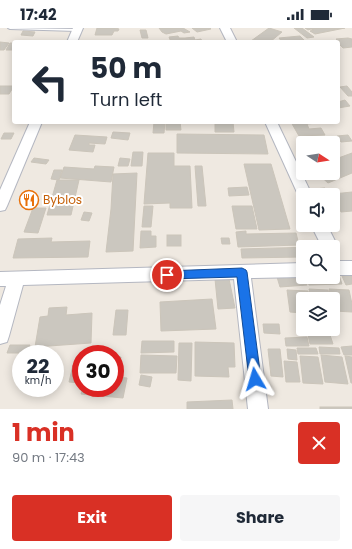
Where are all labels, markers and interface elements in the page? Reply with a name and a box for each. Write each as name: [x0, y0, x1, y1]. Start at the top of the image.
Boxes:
text: 17:42: [20, 4, 57, 25]
text: 50 m: [90, 49, 162, 88]
icon: left: [24, 56, 76, 108]
text: Turn left: [90, 87, 162, 112]
north arrow: [296, 136, 340, 180]
map controls: [296, 136, 340, 336]
button: sound: [296, 188, 340, 232]
restaurant icon: Byblos: [18, 189, 40, 211]
place label: Byblos: [43, 191, 82, 208]
button: search: [296, 240, 340, 284]
pin: [150, 258, 184, 292]
icon: arrive: [156, 264, 178, 286]
button: layers: [296, 292, 340, 336]
speed limit sign: 30: [72, 345, 124, 397]
text: 22: [27, 352, 49, 380]
position arrow: [234, 358, 276, 400]
text: km/h: [25, 373, 51, 388]
text: 1 min: [12, 416, 75, 449]
button: close: [298, 422, 340, 464]
text: 90 m · 17:43: [12, 448, 85, 467]
button: Exit: [12, 495, 172, 541]
button: Share: [180, 495, 340, 541]

